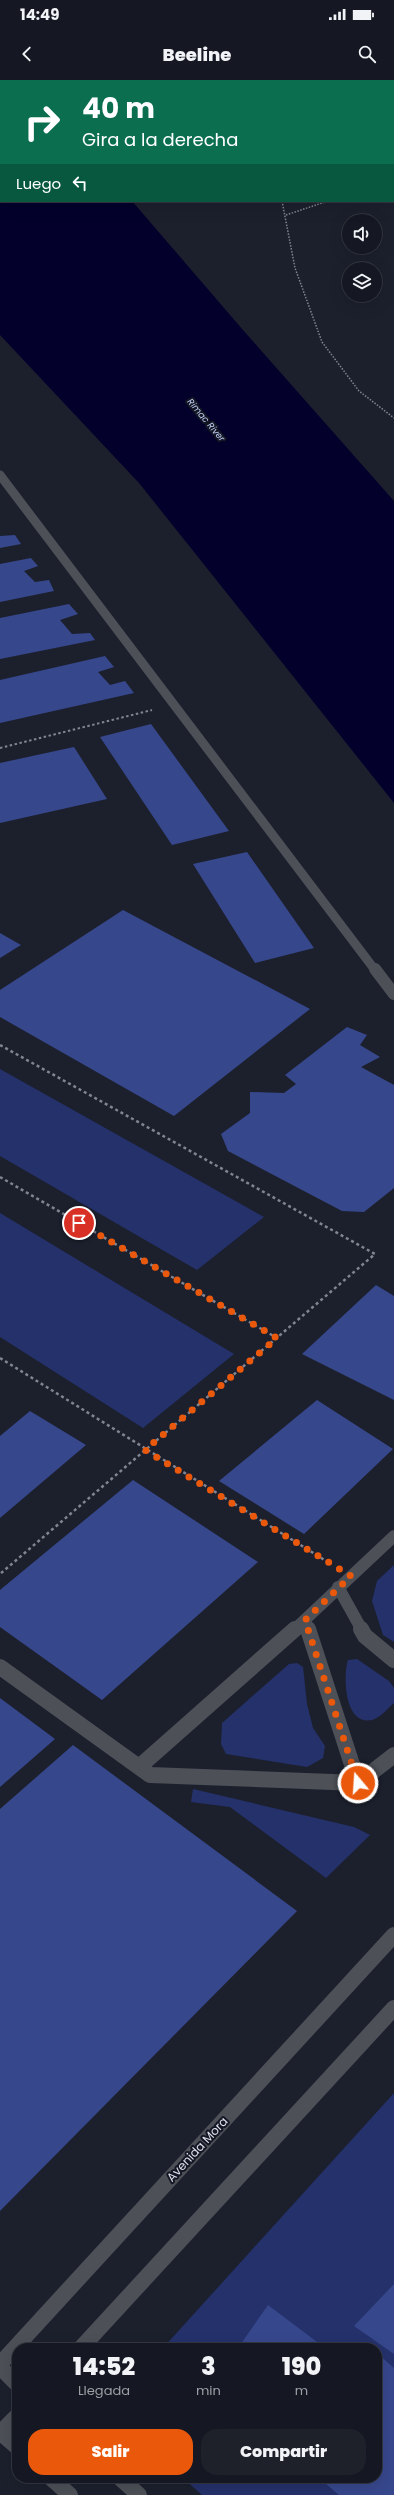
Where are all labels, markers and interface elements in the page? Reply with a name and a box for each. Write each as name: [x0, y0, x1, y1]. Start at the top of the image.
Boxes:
text: 14:49: [20, 4, 59, 25]
text: Beeline: [163, 42, 231, 67]
icon: back: [16, 43, 38, 65]
icon: search: [356, 43, 378, 65]
text: 40 m: [82, 89, 155, 128]
icon: right: [16, 96, 68, 148]
text: Gira a la derecha: [82, 127, 238, 152]
icon: left: [69, 172, 91, 194]
text: Luego: [16, 173, 61, 194]
map controls: [342, 214, 382, 302]
button: sound: [342, 214, 382, 254]
button: layers: [342, 262, 382, 302]
water label: Rimac River: [184, 396, 228, 445]
pin: [62, 1206, 96, 1240]
icon: arrive: [68, 1212, 90, 1234]
position arrow: [337, 1762, 379, 1804]
street label: Avenida Mora: [163, 2113, 231, 2185]
text: 14:52: [73, 2350, 135, 2383]
text: 3: [201, 2350, 216, 2383]
text: 190: [282, 2350, 321, 2383]
text: Llegada: [78, 2381, 130, 2400]
text: min: [196, 2381, 221, 2400]
text: m: [295, 2381, 308, 2400]
button: Salir: [28, 2429, 193, 2475]
button: Compartir: [201, 2429, 366, 2475]

